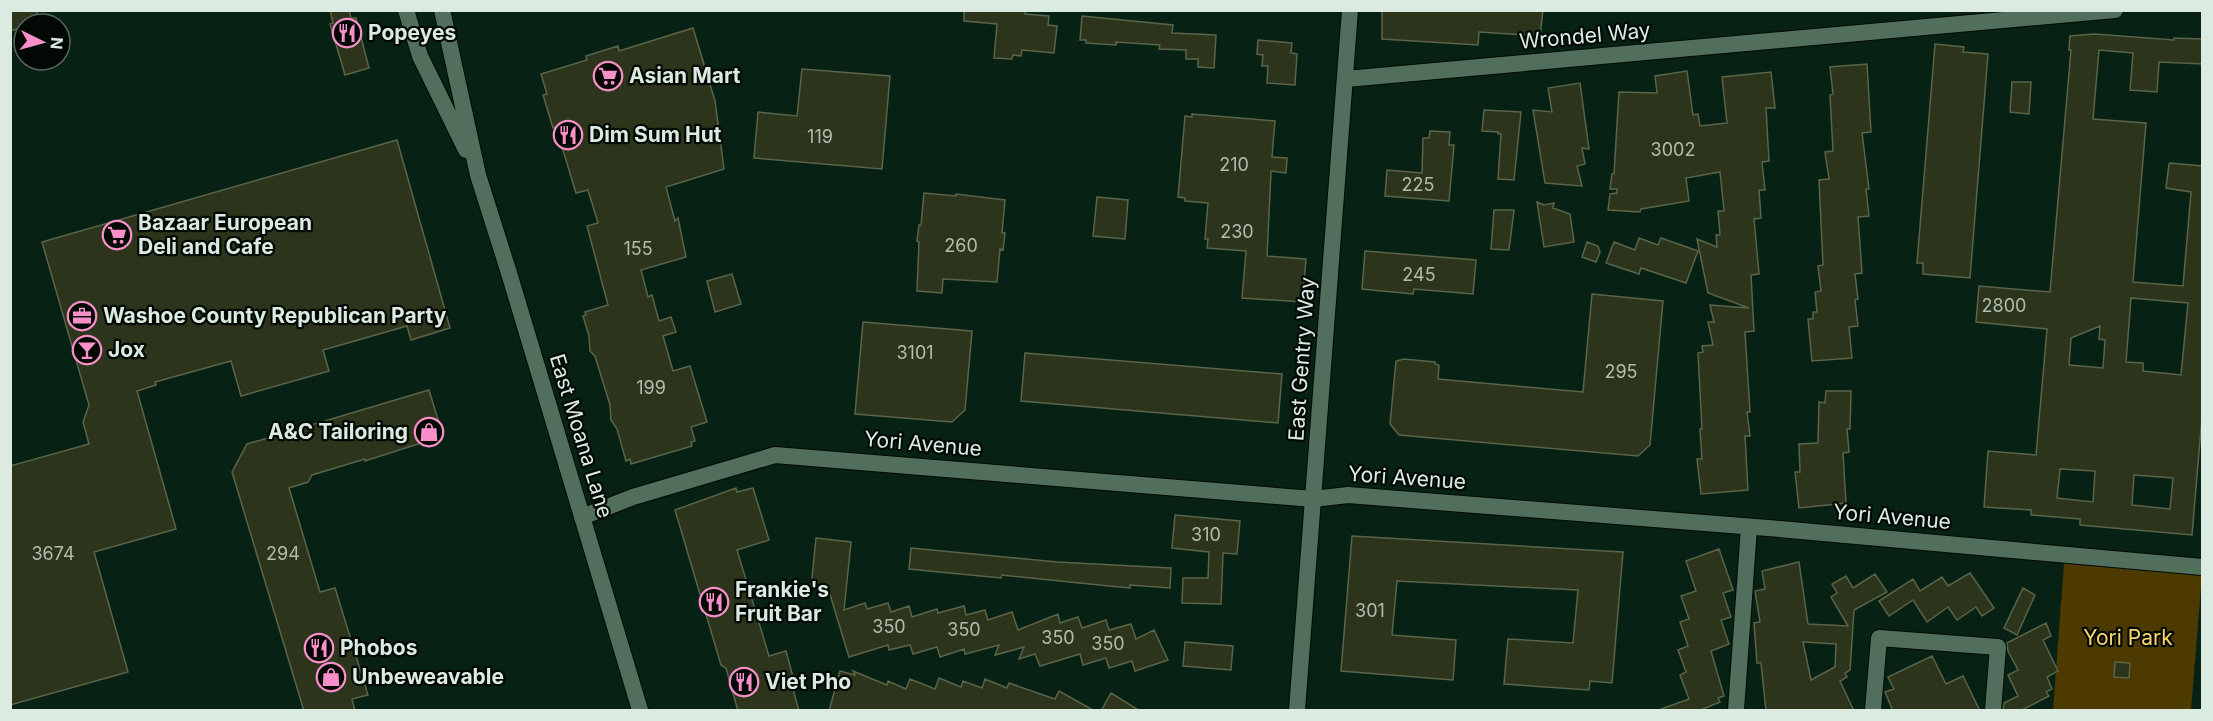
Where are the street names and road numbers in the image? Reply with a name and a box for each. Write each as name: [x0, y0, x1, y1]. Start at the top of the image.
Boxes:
street label: Wrondel Way: [1518, 17, 1652, 54]
street label: East Gentry Way: [1283, 276, 1320, 442]
street label: East Moana Lane: [545, 351, 618, 521]
street label: Yori Avenue: [863, 426, 983, 461]
street label: Yori Avenue: [1347, 461, 1467, 494]
street label: Yori Avenue: [1832, 499, 1952, 534]

